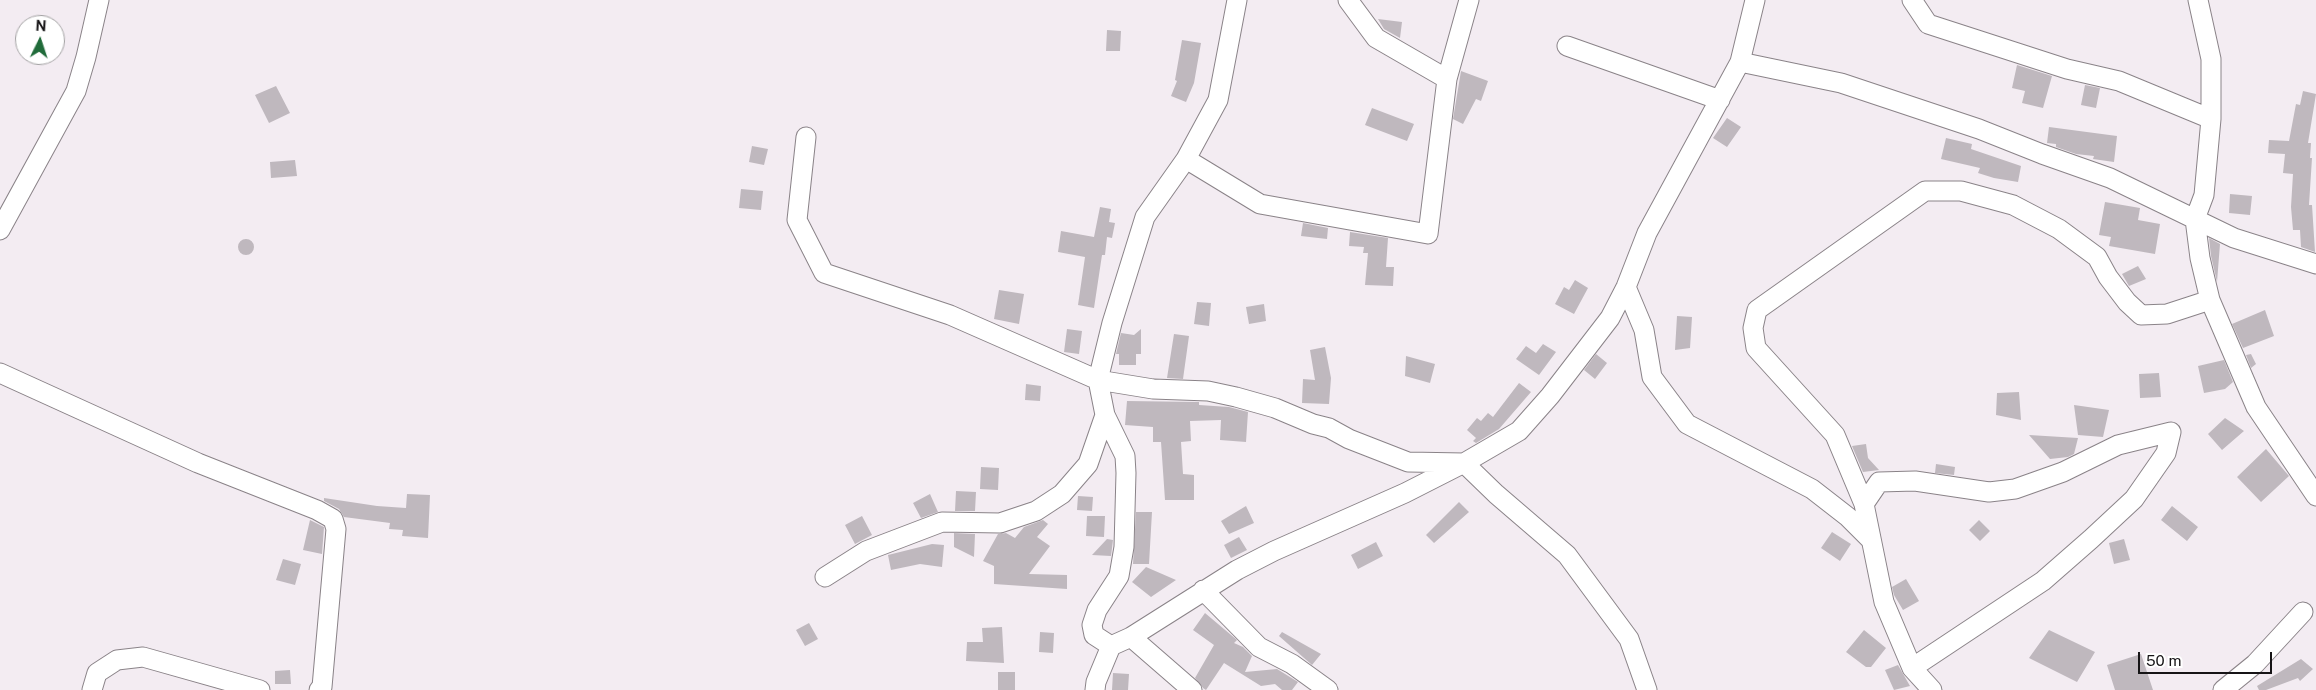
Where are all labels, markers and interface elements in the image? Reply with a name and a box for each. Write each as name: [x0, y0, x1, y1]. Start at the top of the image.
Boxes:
north arrow: [15, 15, 65, 65]
text: N: [35, 18, 47, 34]
scale bar: [2141, 642, 2275, 674]
text: 50 m: [2146, 652, 2181, 669]

